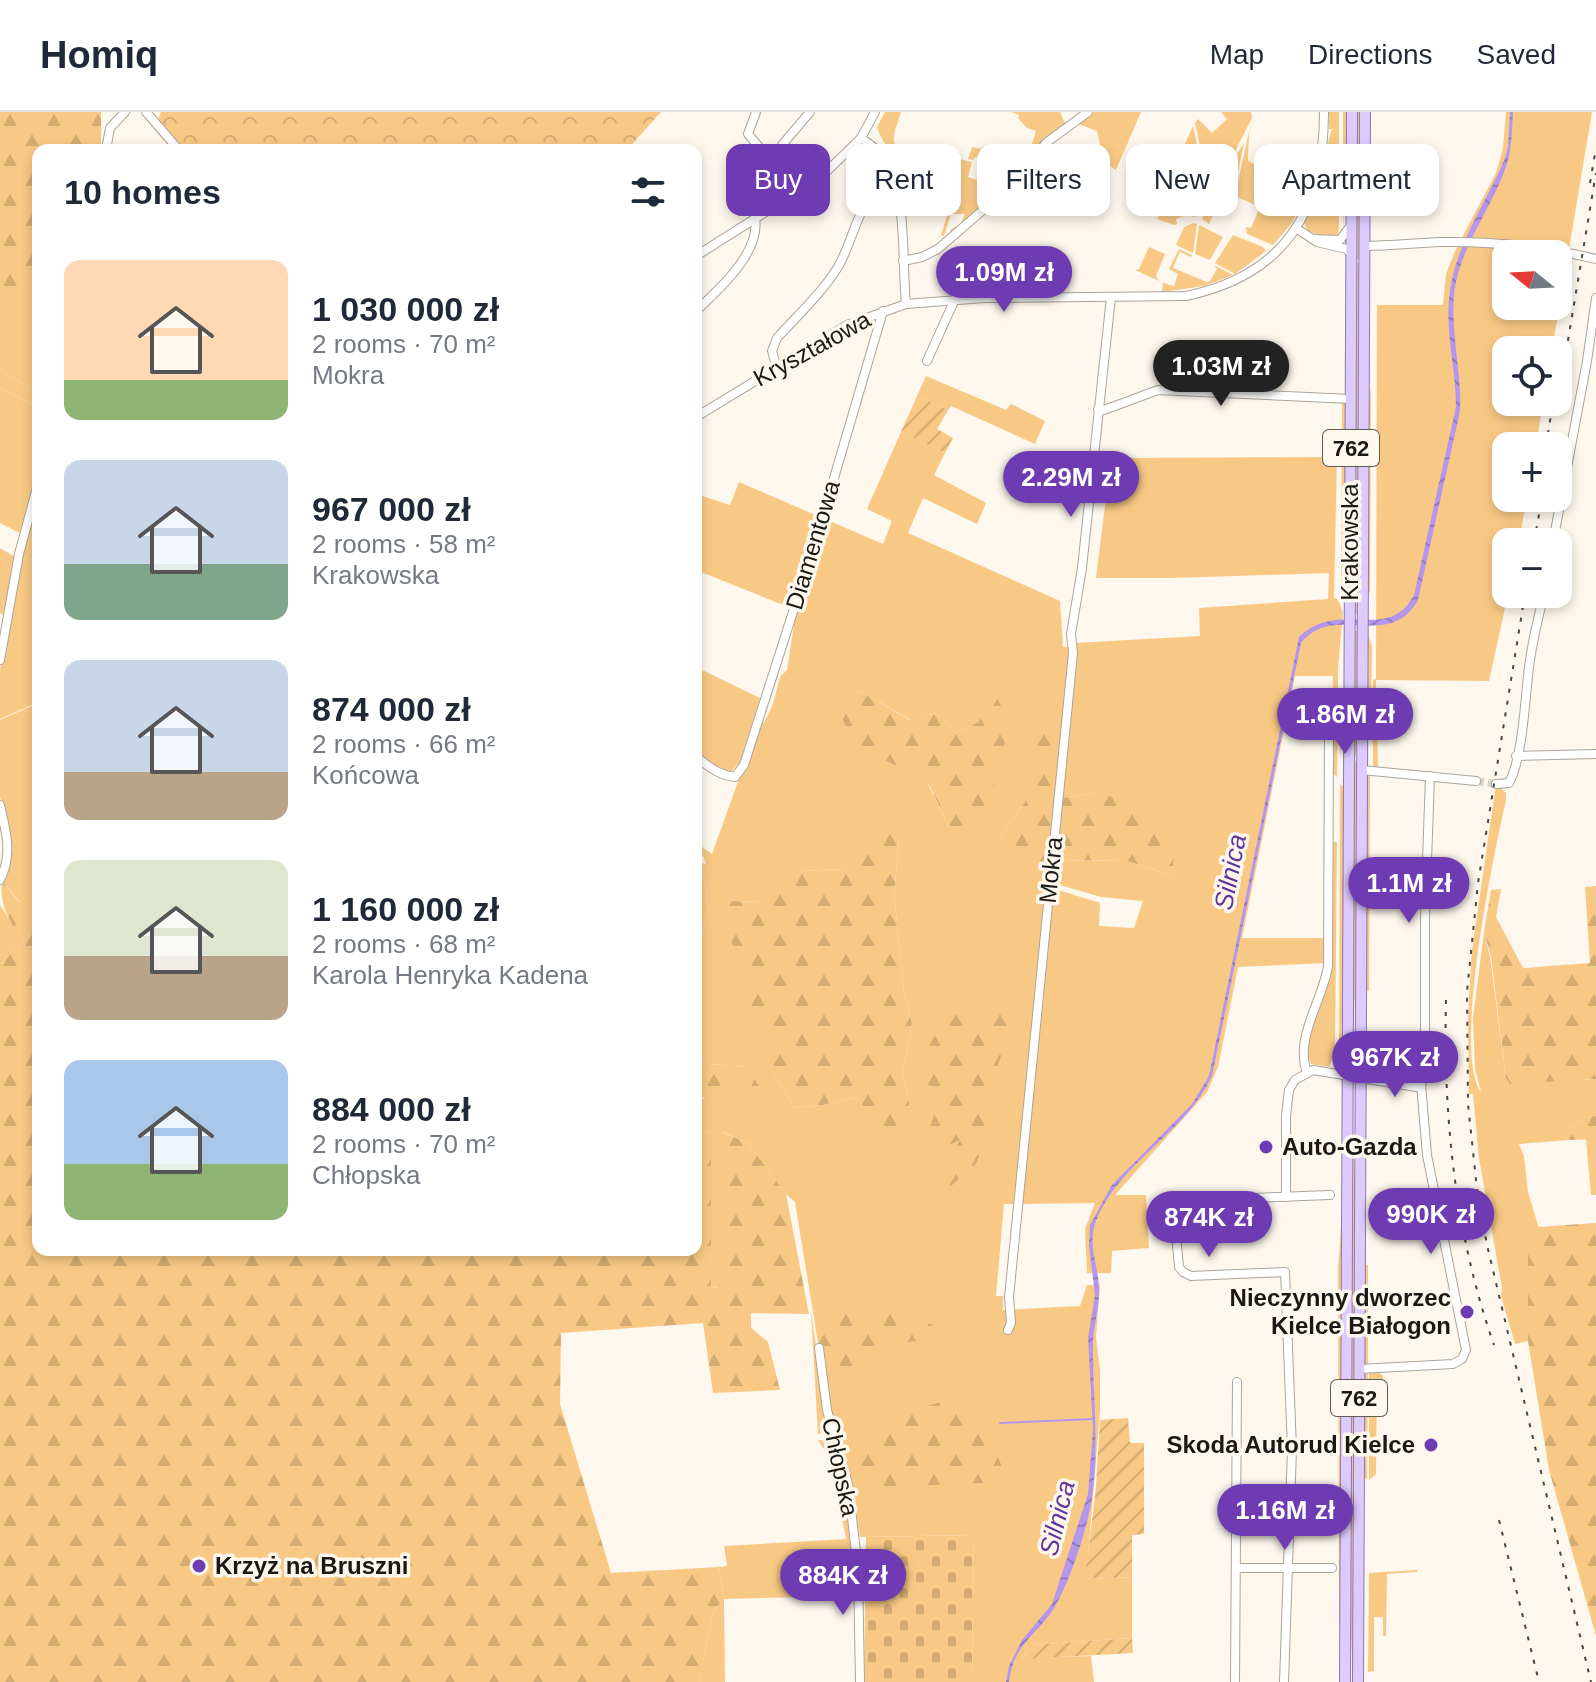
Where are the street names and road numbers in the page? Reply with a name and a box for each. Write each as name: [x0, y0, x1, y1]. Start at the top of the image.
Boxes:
street label: Kryształowa: [749, 305, 875, 392]
road number: 762: [1323, 430, 1379, 466]
street label: Diamentowa: [780, 477, 845, 613]
street label: Krakowska: [1336, 483, 1363, 601]
street label: Mokra: [1034, 835, 1067, 905]
road number: 762: [1331, 1380, 1387, 1416]
street label: Chłopska: [817, 1415, 864, 1519]

